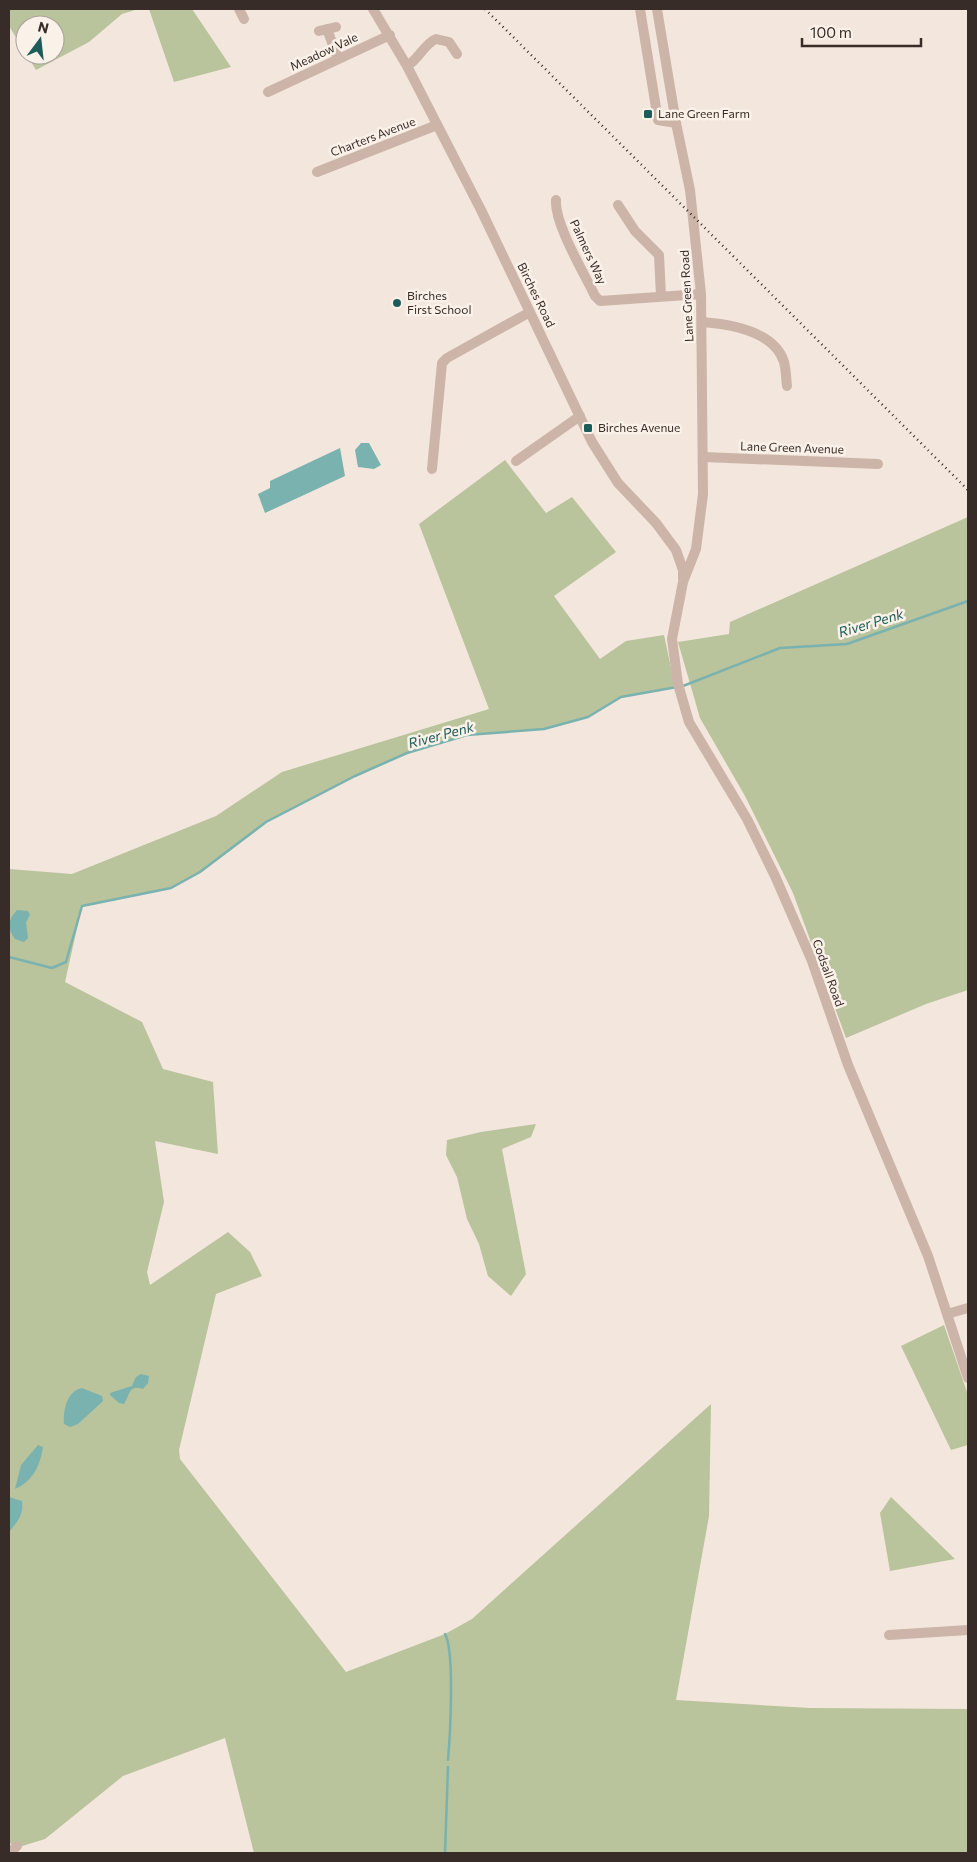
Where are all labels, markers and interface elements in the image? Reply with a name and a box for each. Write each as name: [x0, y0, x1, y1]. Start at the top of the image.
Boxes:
north arrow: [15, 15, 65, 65]
scale bar: [802, 15, 921, 47]
text: N: [36, 17, 51, 37]
text: 100 m: [810, 23, 852, 41]
street label: Meadow Vale: [287, 29, 360, 73]
place label: Lane Green Farm: [658, 106, 750, 120]
marker: Lane Green Farm: [642, 108, 654, 120]
street label: Charters Avenue: [328, 113, 417, 159]
street label: Palmers Way: [568, 217, 610, 286]
street label: Lane Green Road: [677, 250, 695, 342]
street label: Birches Road: [515, 260, 559, 329]
place label: Birches First School: [407, 288, 471, 316]
marker: Birches First School: [391, 297, 403, 309]
place label: Birches Avenue: [598, 420, 680, 434]
marker: Birches Avenue: [582, 422, 594, 434]
street label: Lane Green Avenue: [740, 438, 844, 456]
water label: River Penk: [836, 604, 906, 640]
water label: River Penk: [406, 718, 476, 751]
street label: Codsall Road: [810, 937, 848, 1008]

